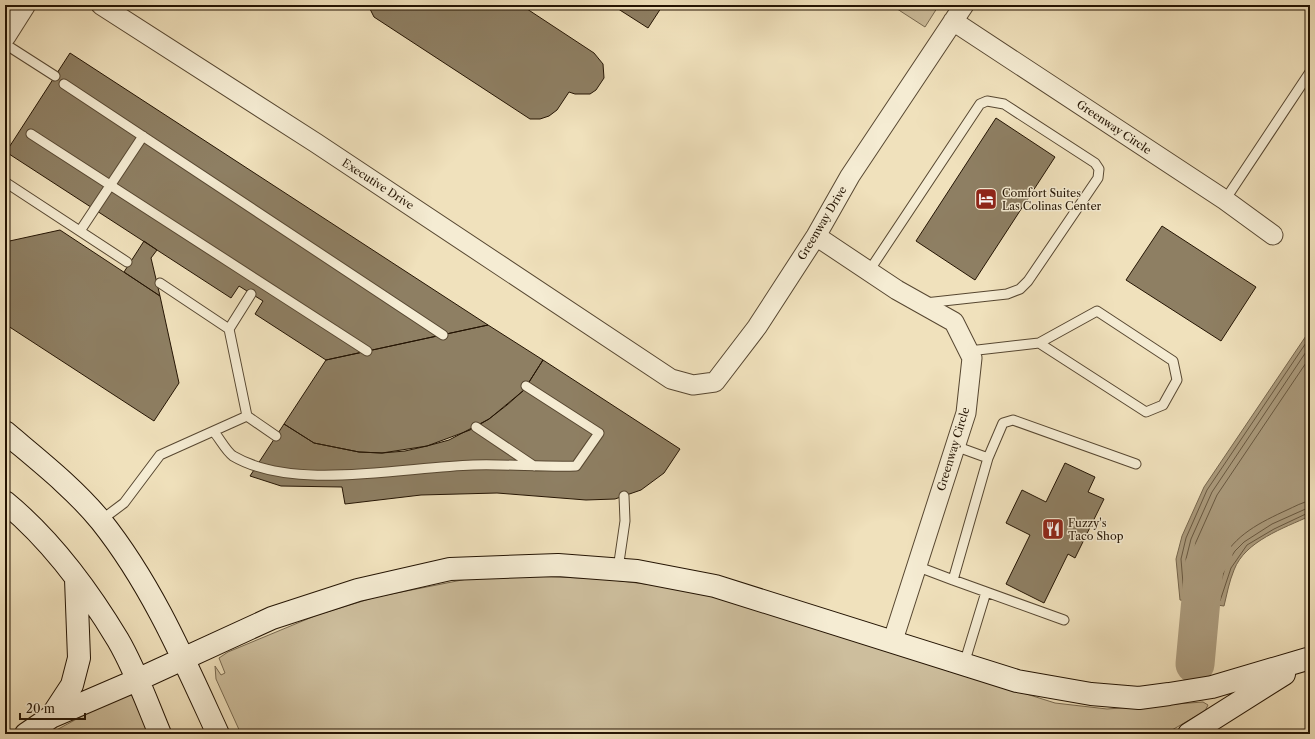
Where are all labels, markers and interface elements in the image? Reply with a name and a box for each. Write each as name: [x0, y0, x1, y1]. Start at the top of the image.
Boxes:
street label: Greenway Circle: [1074, 97, 1154, 157]
street label: Executive Drive: [339, 156, 417, 212]
street label: Greenway Drive: [794, 183, 850, 263]
hotel icon: Comfort Suites Las Colinas Center: [973, 186, 999, 212]
place label: Comfort Suites Las Colinas Center: [1002, 186, 1102, 213]
street label: Greenway Circle: [934, 405, 972, 493]
restaurant icon: Fuzzy's Taco Shop: [1040, 516, 1066, 542]
place label: Fuzzy's Taco Shop: [1068, 516, 1124, 543]
scale bar: [20, 695, 85, 721]
text: 20 m: [26, 701, 55, 716]

